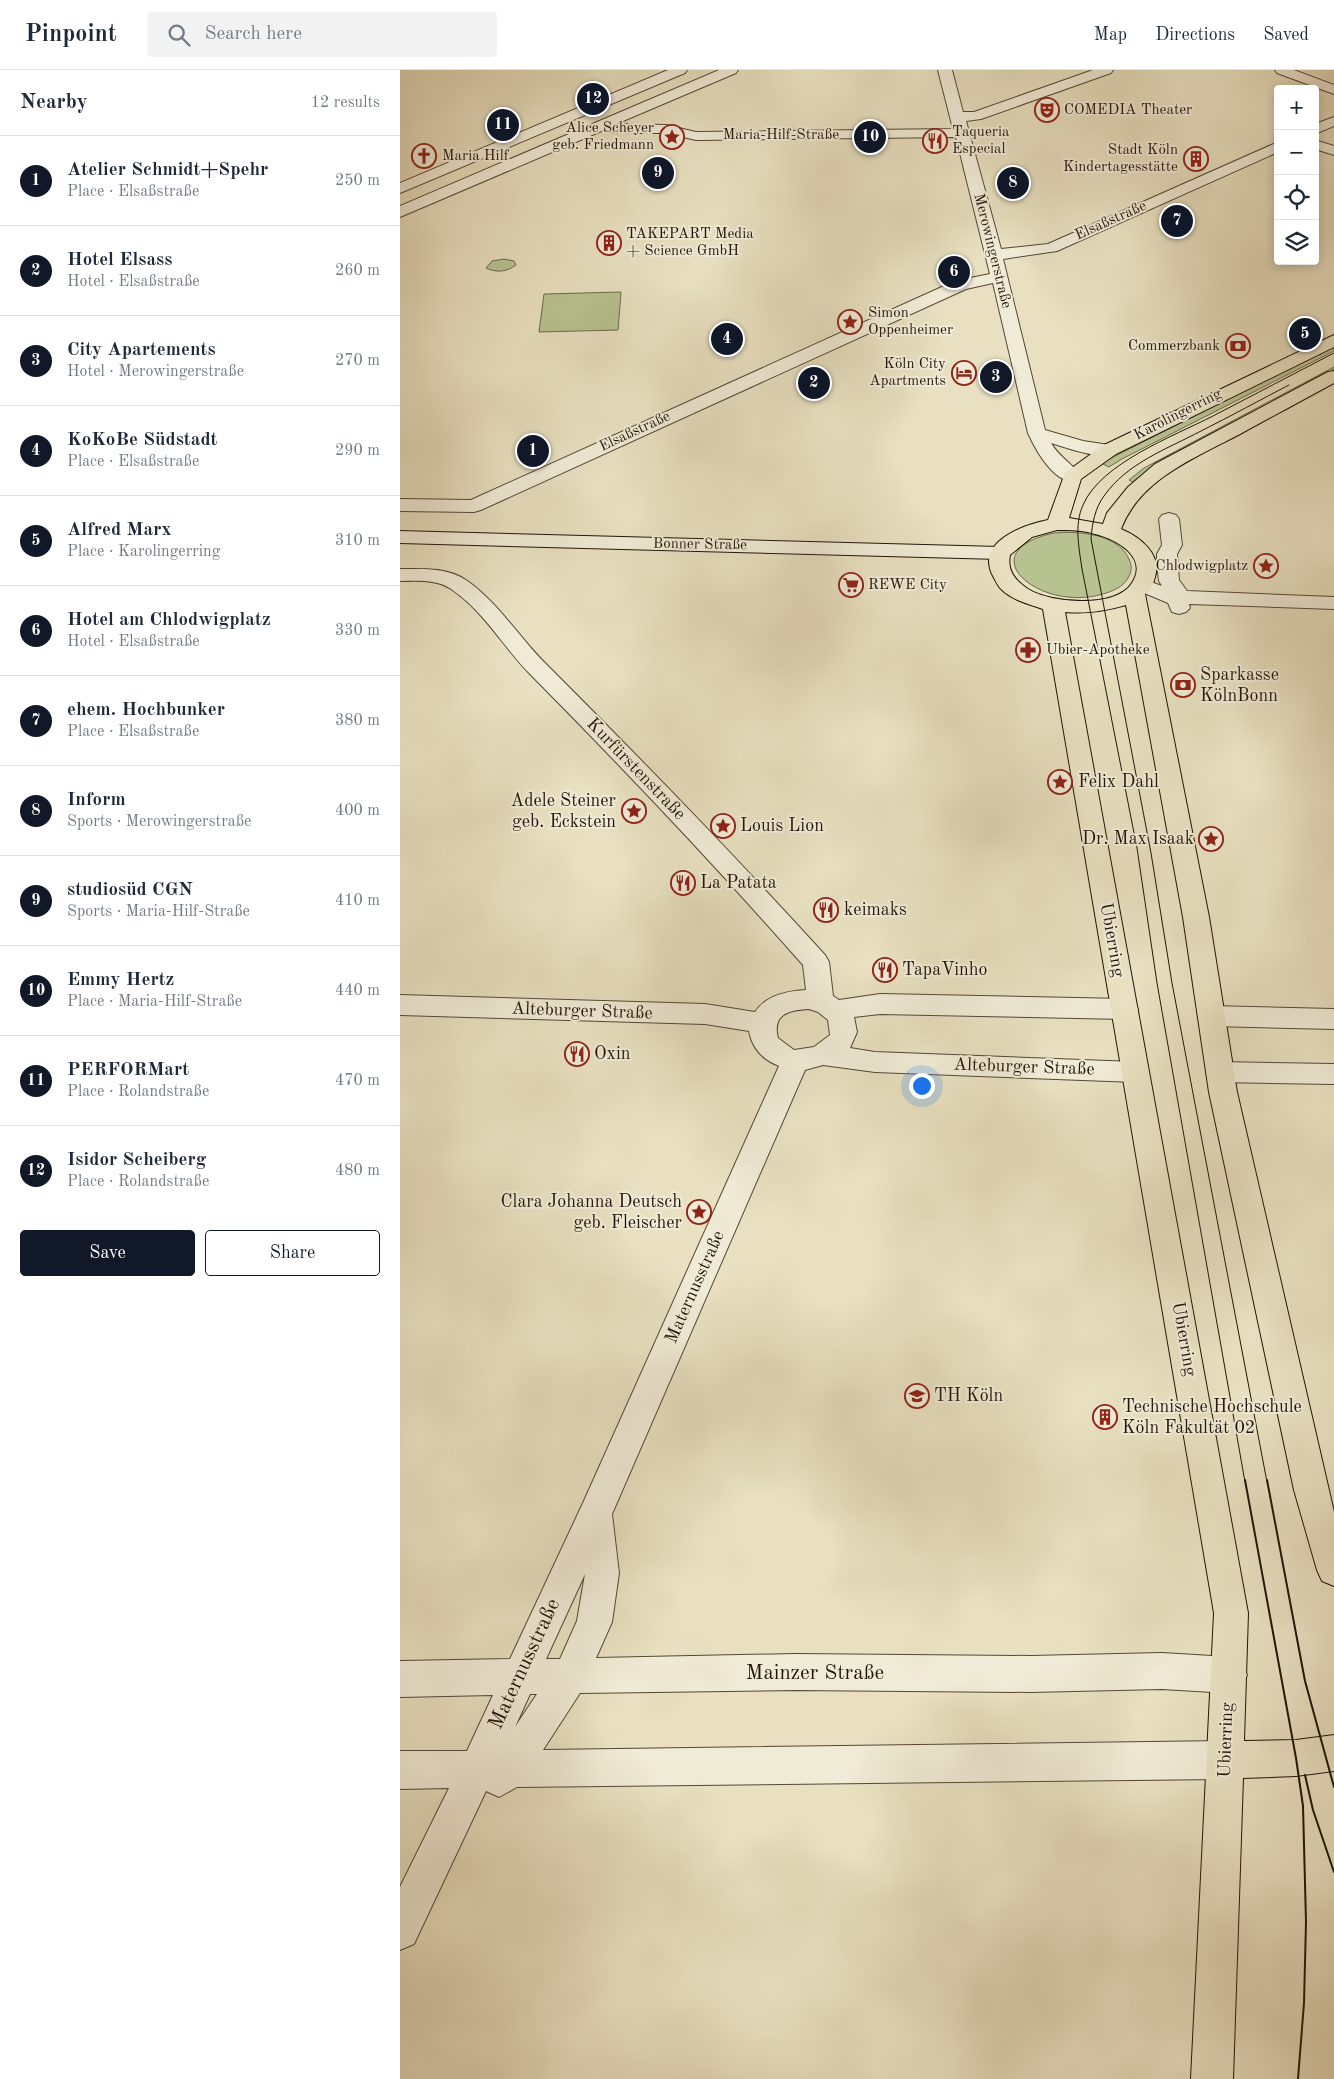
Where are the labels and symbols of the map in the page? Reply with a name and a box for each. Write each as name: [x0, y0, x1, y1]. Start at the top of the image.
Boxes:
pin: 12: [577, 80, 609, 118]
theatre icon: COMEDIA Theater: [1034, 97, 1060, 123]
place label: COMEDIA Theater: [1064, 103, 1192, 118]
pin: 11: [487, 106, 519, 144]
pin: 10: [854, 118, 886, 156]
place label: Alice Scheyer geb. Friedmann: [552, 121, 654, 153]
place icon: Alice Scheyer geb. Friedmann: [659, 124, 685, 150]
place label: Taqueria Especial: [952, 125, 1010, 157]
street label: Maria-Hilf-Straße: [723, 128, 839, 143]
restaurant icon: Taqueria Especial: [922, 128, 948, 154]
church icon: Maria Hilf: [411, 143, 437, 169]
place label: Stadt Köln Kindertagesstätte: [1063, 143, 1178, 175]
building icon: Stadt Köln Kindertagesstätte: [1183, 146, 1209, 172]
place label: Maria Hilf: [442, 149, 510, 164]
pin: 9: [642, 154, 674, 192]
pin: 8: [997, 164, 1029, 202]
street label: Merowingerstraße: [970, 192, 1014, 310]
street label: Elsaßstraße: [1073, 199, 1149, 243]
pin: 7: [1161, 202, 1193, 240]
place label: TAKEPART Media + Science GmbH: [626, 227, 754, 259]
building icon: TAKEPART Media + Science GmbH: [596, 230, 622, 256]
pin: 6: [938, 253, 970, 291]
place label: Simon Oppenheimer: [868, 306, 953, 338]
place icon: Simon Oppenheimer: [837, 309, 863, 335]
pin: 5: [1289, 315, 1321, 353]
pin: 4: [711, 320, 743, 358]
bank icon: Commerzbank: [1225, 333, 1251, 359]
place label: Commerzbank: [1128, 339, 1220, 354]
place label: Köln City Apartments: [869, 357, 946, 389]
pin: 3: [980, 358, 1012, 396]
hotel icon: Köln City Apartments: [951, 360, 977, 386]
pin: 2: [798, 364, 830, 402]
street label: Karolingerring: [1132, 387, 1224, 443]
street label: Elsaßstraße: [597, 409, 673, 455]
pin: 1: [517, 432, 549, 470]
street label: Bonner Straße: [653, 537, 747, 553]
place icon: Chlodwigplatz: [1253, 553, 1279, 579]
place label: Chlodwigplatz: [1156, 559, 1248, 574]
supermarket icon: REWE City: [838, 572, 864, 598]
place label: REWE City: [868, 578, 947, 593]
pharmacy icon: Ubier-Apotheke: [1015, 637, 1041, 663]
place label: Ubier-Apotheke: [1046, 643, 1150, 658]
place label: Sparkasse KölnBonn: [1200, 666, 1279, 705]
bank icon: Sparkasse KölnBonn: [1170, 672, 1196, 698]
street label: Kurfürstenstraße: [583, 715, 689, 823]
place icon: Felix Dahl: [1047, 769, 1073, 795]
place label: Felix Dahl: [1078, 773, 1159, 791]
place label: Adele Steiner geb. Eckstein: [510, 792, 617, 831]
place icon: Adele Steiner geb. Eckstein: [621, 798, 647, 824]
place icon: Louis Lion: [710, 813, 736, 839]
place label: Louis Lion: [740, 817, 824, 835]
place icon: Dr. Max Isaak: [1198, 826, 1224, 852]
place label: Dr. Max Isaak: [1082, 830, 1194, 848]
restaurant icon: La Patata: [670, 870, 696, 896]
place label: La Patata: [700, 874, 777, 892]
restaurant icon: keimaks: [813, 897, 839, 923]
place label: keimaks: [844, 901, 907, 919]
street label: Ubierring: [1097, 901, 1127, 979]
restaurant icon: TapaVinho: [872, 957, 898, 983]
place label: TapaVinho: [902, 961, 987, 979]
street label: Alteburger Straße: [511, 1000, 653, 1022]
restaurant icon: Oxin: [564, 1041, 590, 1067]
place label: Oxin: [594, 1045, 631, 1063]
street label: Alteburger Straße: [953, 1056, 1095, 1078]
your location: [909, 1073, 935, 1099]
place label: Clara Johanna Deutsch geb. Fleischer: [500, 1193, 683, 1232]
place icon: Clara Johanna Deutsch geb. Fleischer: [686, 1199, 712, 1225]
street label: Maternusstraße: [662, 1228, 728, 1346]
street label: Ubierring: [1169, 1300, 1199, 1378]
school or university icon: TH Köln: [904, 1383, 930, 1409]
place label: TH Köln: [934, 1387, 1003, 1405]
place label: Technische Hochschule Köln Fakultät 02: [1122, 1398, 1302, 1437]
building icon: Technische Hochschule Köln Fakultät 02: [1092, 1404, 1118, 1430]
street label: Maternusstraße: [486, 1595, 564, 1733]
street label: Mainzer Straße: [746, 1663, 884, 1684]
street label: Ubierring: [1216, 1702, 1236, 1778]

